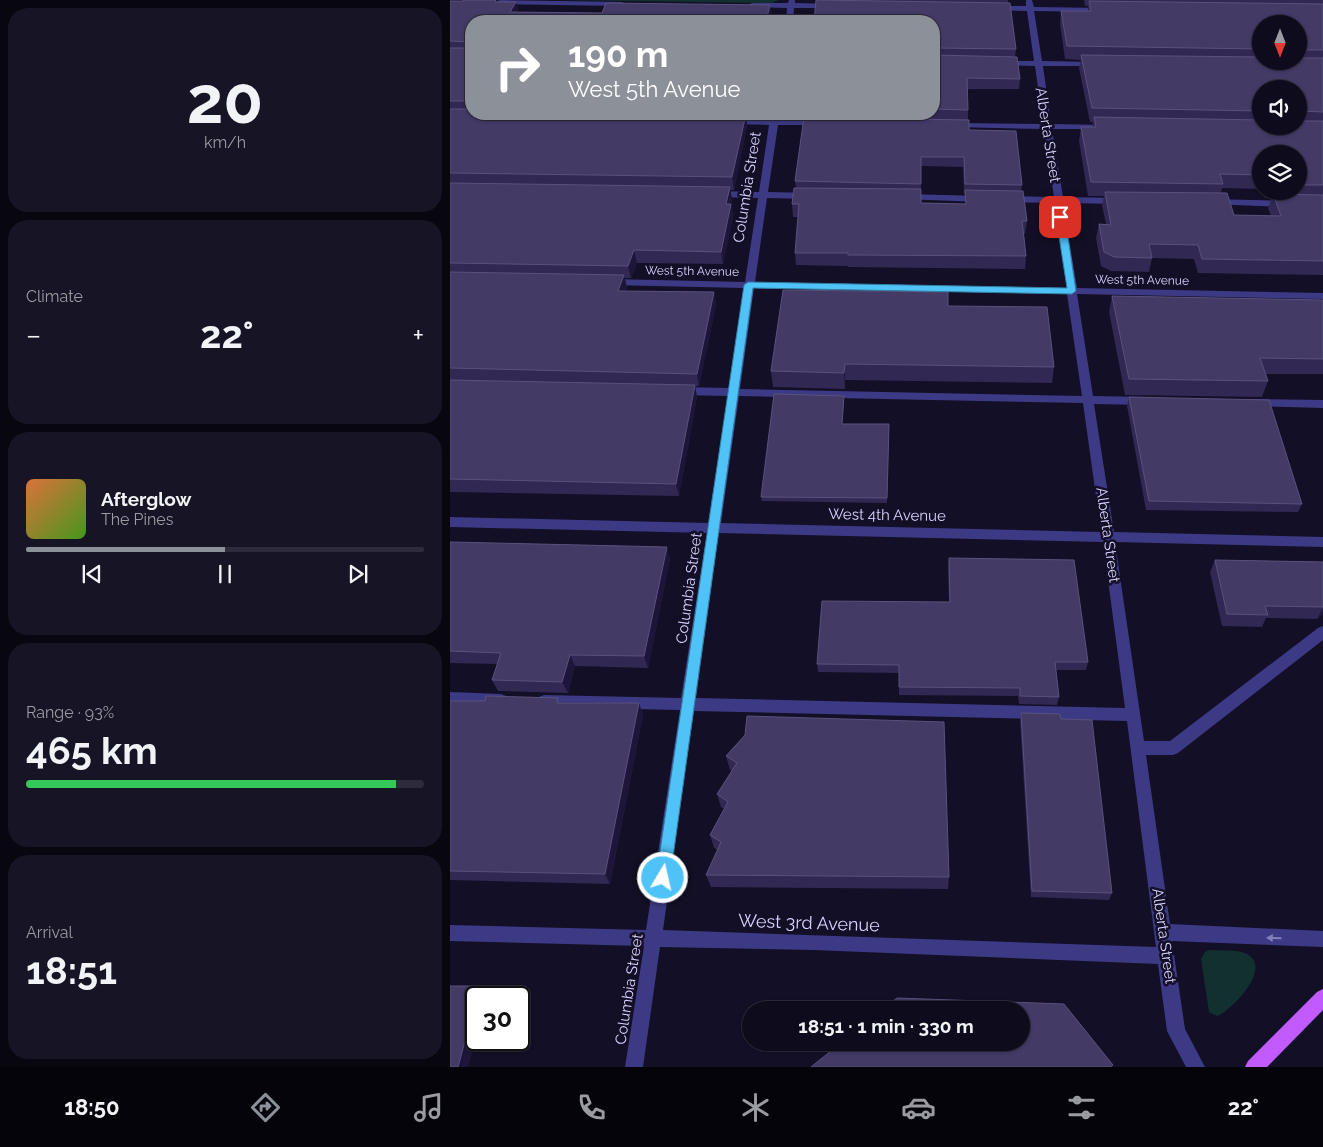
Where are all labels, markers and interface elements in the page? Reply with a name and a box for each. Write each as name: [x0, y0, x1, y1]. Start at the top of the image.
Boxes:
north arrow: [1252, 15, 1308, 70]
map controls: [1252, 15, 1307, 200]
text: 190 m: [568, 34, 668, 75]
icon: right: [485, 35, 550, 100]
text: 20: [187, 62, 263, 138]
text: West 5th Avenue: [568, 76, 740, 102]
button: sound: [1252, 80, 1307, 135]
street label: Alberta Street: [1032, 86, 1064, 184]
street label: Columbia Street: [729, 130, 765, 244]
text: km/h: [204, 133, 246, 152]
button: layers: [1252, 145, 1307, 200]
pin: [1039, 196, 1081, 238]
icon: arrive: [1046, 203, 1074, 231]
street label: West 5th Avenue: [645, 263, 739, 279]
street label: West 5th Avenue: [1095, 272, 1189, 288]
text: Climate: [26, 287, 83, 306]
text: 22°: [200, 312, 253, 357]
text: −: [26, 319, 41, 352]
text: +: [412, 319, 424, 352]
street label: Alberta Street: [1092, 486, 1124, 584]
text: Afterglow: [101, 488, 191, 510]
street label: West 4th Avenue: [828, 505, 946, 525]
text: The Pines: [101, 510, 173, 529]
street label: Columbia Street: [672, 531, 706, 645]
icon: previous: [78, 560, 106, 588]
icon: pause: [211, 560, 239, 588]
icon: next: [344, 560, 372, 588]
text: Range · 93%: [26, 703, 114, 722]
text: 465 km: [26, 728, 158, 773]
position arrow: [636, 851, 688, 903]
street label: Alberta Street: [1148, 887, 1180, 985]
street label: West 3rd Avenue: [738, 910, 881, 935]
text: Arrival: [26, 923, 73, 942]
street label: Columbia Street: [611, 932, 647, 1046]
one-way arrow: [1266, 934, 1282, 942]
text: 18:51: [26, 948, 117, 993]
speed limit sign: 30: [465, 986, 530, 1051]
text: 18:51 · 1 min · 330 m: [798, 1015, 974, 1037]
icon: directions: [248, 1090, 283, 1125]
icon: music: [411, 1090, 446, 1125]
icon: phone: [574, 1090, 609, 1125]
icon: climate: [738, 1090, 773, 1125]
icon: car: [901, 1090, 936, 1125]
icon: filters: [1064, 1090, 1099, 1125]
text: 18:50: [64, 1094, 119, 1120]
text: 22°: [1228, 1094, 1259, 1120]

